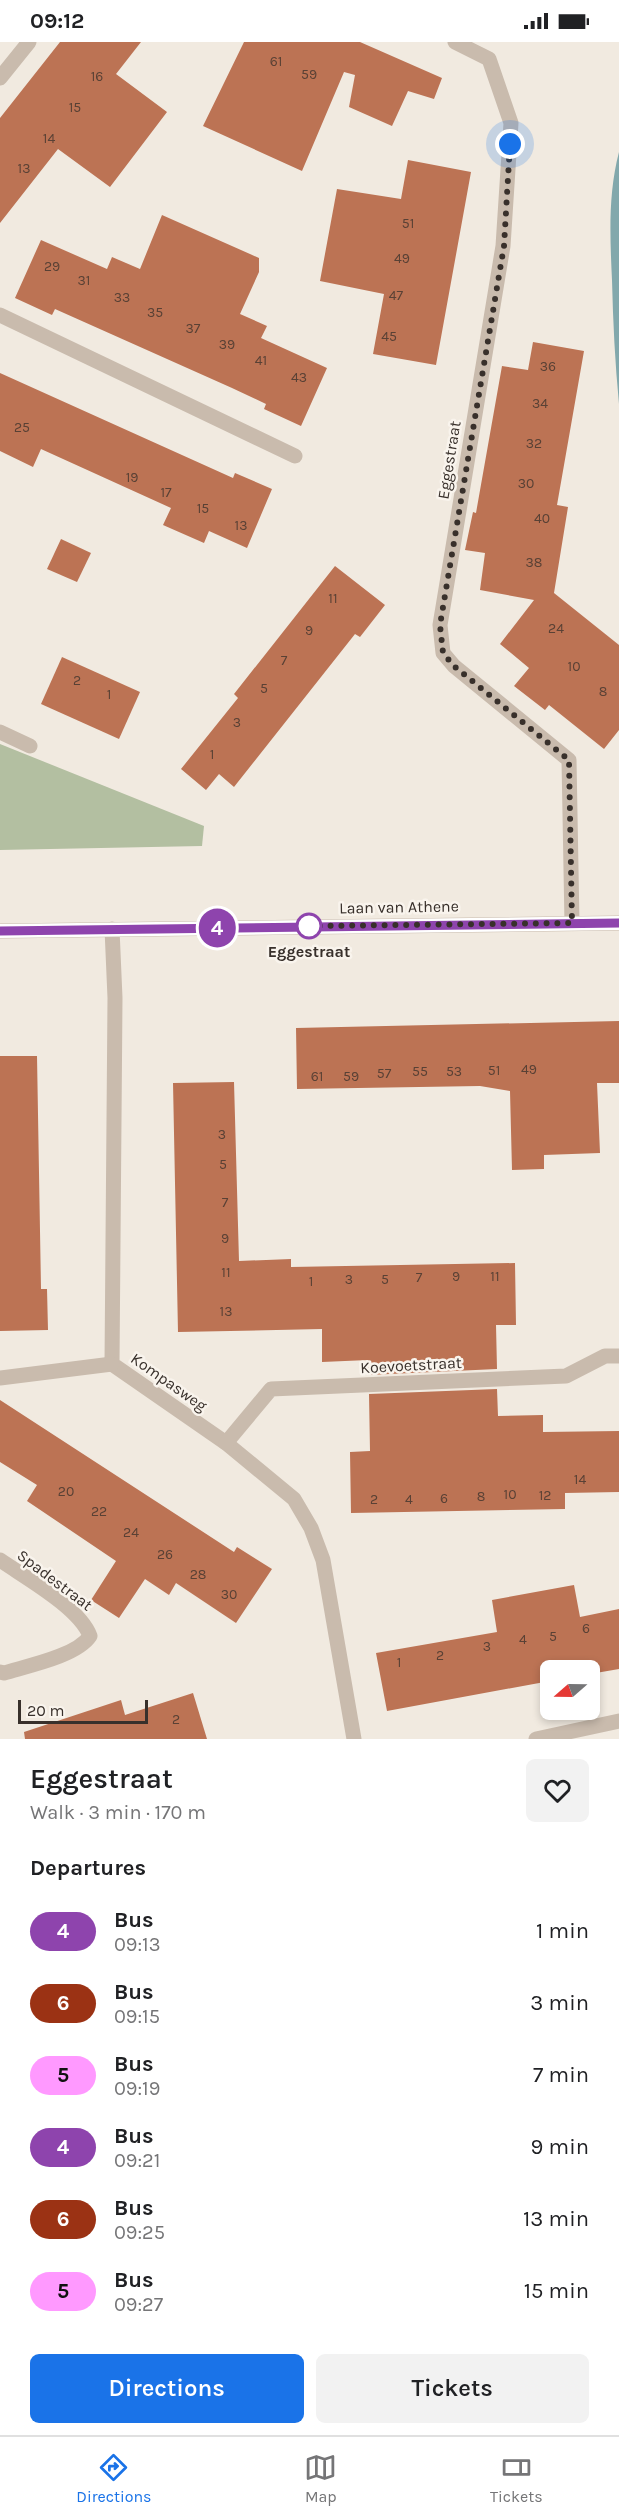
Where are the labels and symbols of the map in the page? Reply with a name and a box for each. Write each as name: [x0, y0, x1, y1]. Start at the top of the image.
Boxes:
house number: 61: [270, 53, 282, 70]
house number: 59: [301, 66, 317, 83]
house number: 16: [91, 68, 103, 85]
house number: 15: [69, 99, 81, 116]
your location: [495, 129, 525, 159]
house number: 14: [43, 130, 55, 147]
house number: 13: [18, 160, 30, 177]
house number: 51: [402, 215, 414, 232]
house number: 49: [394, 250, 410, 267]
house number: 29: [44, 258, 60, 275]
house number: 31: [78, 272, 90, 289]
house number: 47: [389, 287, 404, 304]
house number: 33: [114, 289, 130, 306]
house number: 35: [147, 304, 163, 321]
house number: 37: [186, 320, 201, 337]
house number: 45: [381, 328, 397, 345]
house number: 39: [219, 336, 235, 353]
house number: 41: [255, 352, 267, 369]
house number: 36: [540, 358, 556, 375]
house number: 43: [291, 369, 307, 386]
house number: 34: [532, 395, 548, 412]
house number: 25: [14, 419, 30, 436]
street label: Eggestraat: [433, 419, 465, 501]
house number: 32: [526, 435, 542, 452]
house number: 19: [126, 469, 138, 486]
house number: 30: [518, 475, 534, 492]
house number: 17: [160, 484, 172, 501]
house number: 15: [197, 500, 209, 517]
house number: 40: [534, 510, 550, 527]
house number: 13: [235, 517, 247, 534]
house number: 38: [526, 554, 542, 571]
house number: 11: [328, 590, 338, 607]
house number: 24: [548, 620, 564, 637]
house number: 9: [305, 622, 313, 639]
house number: 7: [281, 652, 288, 669]
house number: 10: [568, 658, 580, 675]
house number: 2: [73, 672, 81, 689]
house number: 5: [260, 680, 268, 697]
house number: 8: [599, 683, 607, 700]
house number: 1: [107, 686, 111, 703]
house number: 3: [233, 714, 241, 731]
house number: 1: [210, 746, 214, 763]
street label: Laan van Athene: [339, 896, 459, 918]
line badge: 4: [198, 908, 236, 948]
marker: Eggestraat: [296, 913, 322, 939]
place label: Eggestraat: [268, 942, 350, 961]
house number: 49: [521, 1061, 537, 1078]
house number: 51: [488, 1062, 500, 1079]
house number: 55: [412, 1063, 428, 1080]
house number: 53: [446, 1063, 462, 1080]
house number: 57: [377, 1065, 392, 1082]
house number: 61: [311, 1068, 323, 1085]
house number: 59: [343, 1068, 359, 1085]
house number: 3: [218, 1126, 226, 1143]
house number: 5: [219, 1156, 227, 1173]
house number: 7: [222, 1194, 229, 1211]
house number: 9: [221, 1230, 229, 1247]
house number: 11: [221, 1264, 231, 1281]
house number: 9: [452, 1268, 460, 1285]
house number: 11: [490, 1268, 500, 1285]
house number: 7: [416, 1269, 423, 1286]
house number: 3: [345, 1271, 353, 1288]
house number: 5: [381, 1271, 389, 1288]
house number: 1: [309, 1273, 313, 1290]
house number: 13: [220, 1303, 232, 1320]
street label: Kompasweg: [127, 1349, 211, 1415]
street label: Koevoetstraat: [360, 1353, 462, 1377]
house number: 14: [574, 1471, 586, 1488]
house number: 20: [58, 1483, 74, 1500]
house number: 10: [504, 1486, 516, 1503]
house number: 12: [539, 1487, 551, 1504]
house number: 8: [477, 1488, 485, 1505]
house number: 6: [440, 1490, 448, 1507]
house number: 2: [370, 1491, 378, 1508]
house number: 4: [405, 1491, 413, 1508]
house number: 22: [91, 1503, 107, 1520]
house number: 24: [123, 1524, 139, 1541]
street label: Spadestraat: [14, 1546, 96, 1614]
house number: 26: [157, 1546, 173, 1563]
house number: 28: [190, 1566, 206, 1583]
house number: 30: [221, 1586, 237, 1603]
house number: 6: [582, 1620, 590, 1637]
house number: 5: [549, 1628, 557, 1645]
house number: 4: [519, 1631, 527, 1648]
house number: 3: [483, 1638, 491, 1655]
house number: 2: [436, 1647, 444, 1664]
house number: 1: [397, 1654, 401, 1671]
north arrow: [540, 1660, 600, 1720]
scale bar: [18, 1697, 148, 1724]
house number: 2: [172, 1711, 180, 1728]

